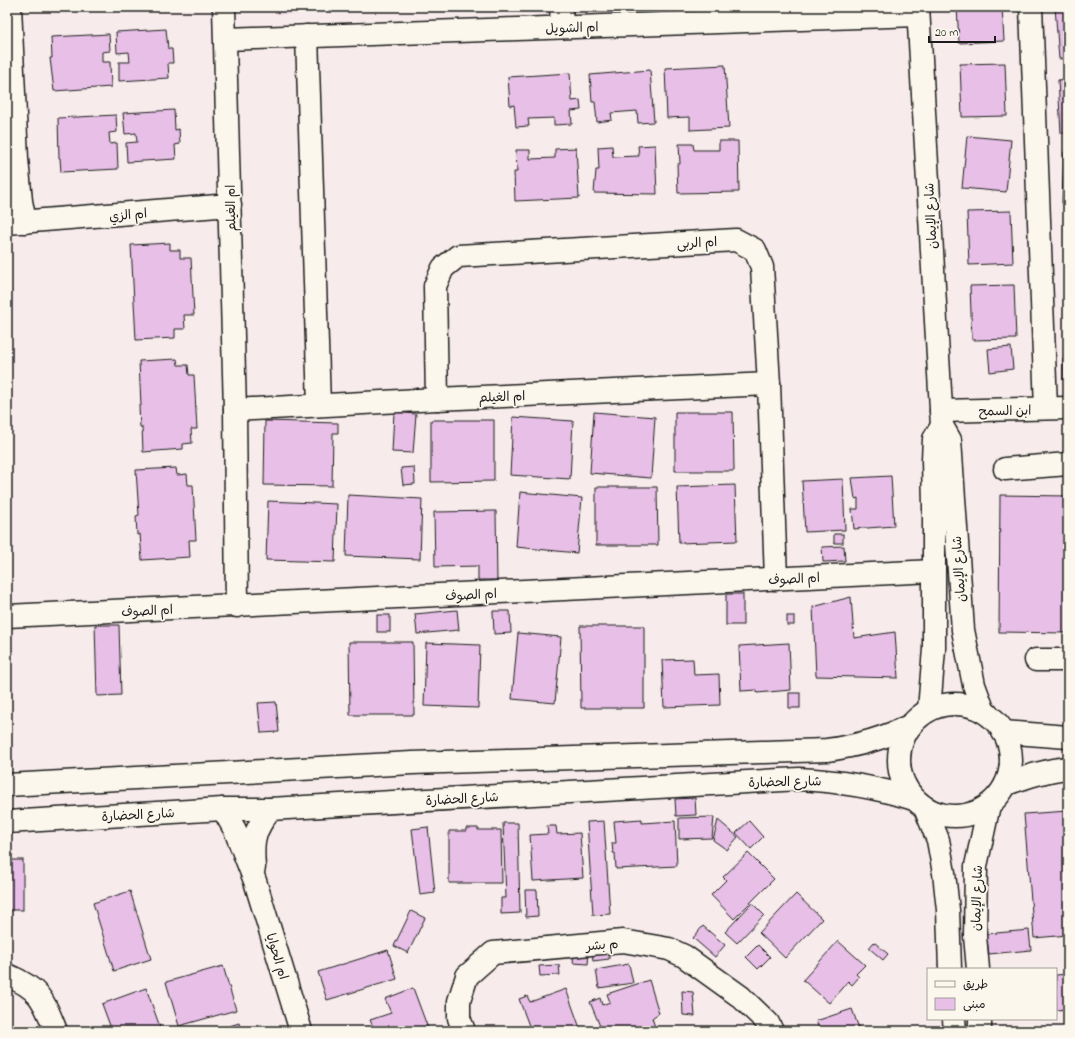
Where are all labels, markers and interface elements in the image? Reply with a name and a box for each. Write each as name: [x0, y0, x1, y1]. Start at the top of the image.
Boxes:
street label: ام الشويل: [545, 18, 599, 39]
scale bar: [929, 18, 995, 44]
text: 20 m: [935, 24, 958, 42]
street label: شارع الإيمان: [920, 182, 943, 249]
street label: ام الغيلم: [222, 184, 241, 232]
street label: ام الزي: [108, 204, 148, 227]
street label: ام الربى: [676, 233, 718, 254]
street label: ام الغيلم: [478, 387, 526, 408]
street label: ابن السمح: [979, 402, 1031, 421]
street label: شارع الإيمان: [948, 535, 971, 603]
street label: ام الصوف: [768, 569, 820, 590]
street label: ام الصوف: [445, 585, 497, 606]
street label: ام الصوف: [121, 601, 173, 622]
street label: شارع الحضارة: [748, 772, 822, 793]
street label: شارع الحضارة: [425, 788, 499, 811]
street label: شارع الحضارة: [101, 804, 175, 827]
street label: شارع الإيمان: [967, 865, 988, 931]
street label: ام الحوايا: [261, 931, 293, 982]
street label: م بشر: [584, 935, 619, 956]
legend: [927, 968, 1057, 1020]
text: طريق: [963, 976, 988, 994]
text: مبنى: [963, 996, 986, 1014]

